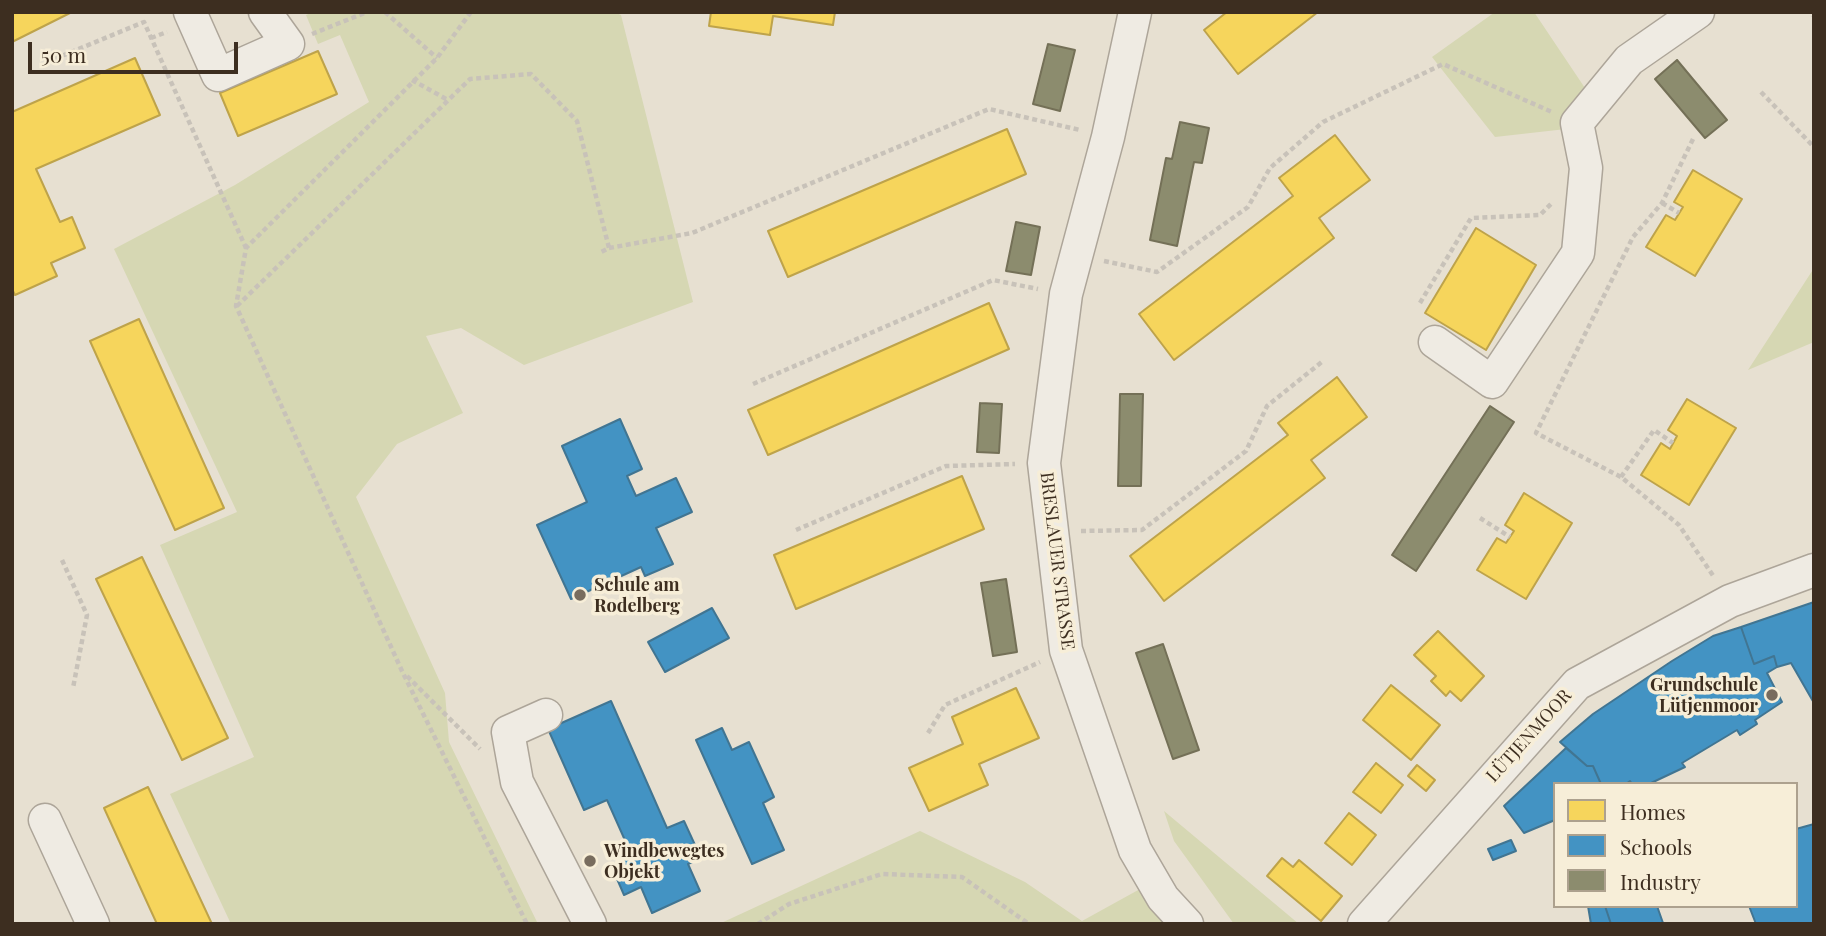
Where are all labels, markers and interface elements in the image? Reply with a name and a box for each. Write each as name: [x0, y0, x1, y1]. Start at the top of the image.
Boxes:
scale bar: [32, 28, 242, 72]
text: 50 m: [41, 40, 86, 68]
street label: BRESLAUER STRASSE: [1035, 471, 1079, 651]
place label: Schule am Rodelberg: [594, 574, 680, 616]
marker: Schule am Rodelberg: [572, 587, 588, 603]
place label: Grundschule Lütjenmoor: [1650, 674, 1758, 716]
street label: LÜTJENMOOR: [1482, 685, 1576, 787]
marker: Grundschule Lütjenmoor: [1764, 687, 1780, 703]
legend: [1553, 782, 1798, 908]
text: Homes: [1620, 797, 1686, 825]
text: Schools: [1620, 832, 1692, 860]
place label: Windbewegtes Objekt: [604, 840, 724, 882]
marker: Windbewegtes Objekt: [582, 853, 598, 869]
text: Industry: [1620, 867, 1701, 895]

